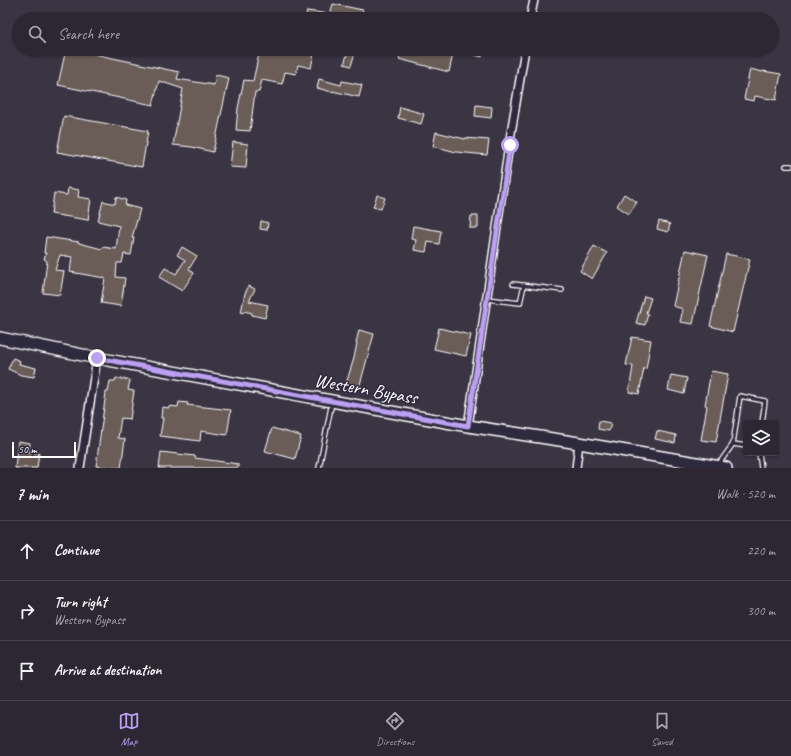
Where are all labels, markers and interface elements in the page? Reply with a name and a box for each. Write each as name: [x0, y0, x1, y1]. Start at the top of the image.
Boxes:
search box: [12, 12, 779, 56]
icon: search: [26, 23, 48, 45]
text: Search here: [58, 25, 119, 44]
route start: [501, 136, 519, 154]
route end: [88, 349, 106, 367]
street label: Western Bypass: [313, 368, 421, 410]
map controls: [743, 420, 779, 456]
button: layers: [743, 420, 779, 456]
scale bar: [12, 440, 76, 459]
text: 50 m: [18, 442, 37, 456]
text: 7 min: [16, 484, 49, 505]
text: Walk · 520 m: [716, 486, 775, 502]
icon: ahead: [16, 540, 38, 562]
text: Continue: [54, 541, 99, 560]
text: 220 m: [747, 543, 775, 559]
text: Turn right: [54, 593, 107, 612]
icon: right: [16, 600, 38, 622]
text: 300 m: [747, 603, 775, 619]
text: Western Bypass: [54, 612, 125, 628]
icon: arrive: [16, 660, 38, 682]
text: Arrive at destination: [54, 661, 161, 680]
tab: Map: [118, 710, 140, 748]
tab: Directions: [376, 710, 415, 748]
tab: Saved: [651, 710, 673, 748]

